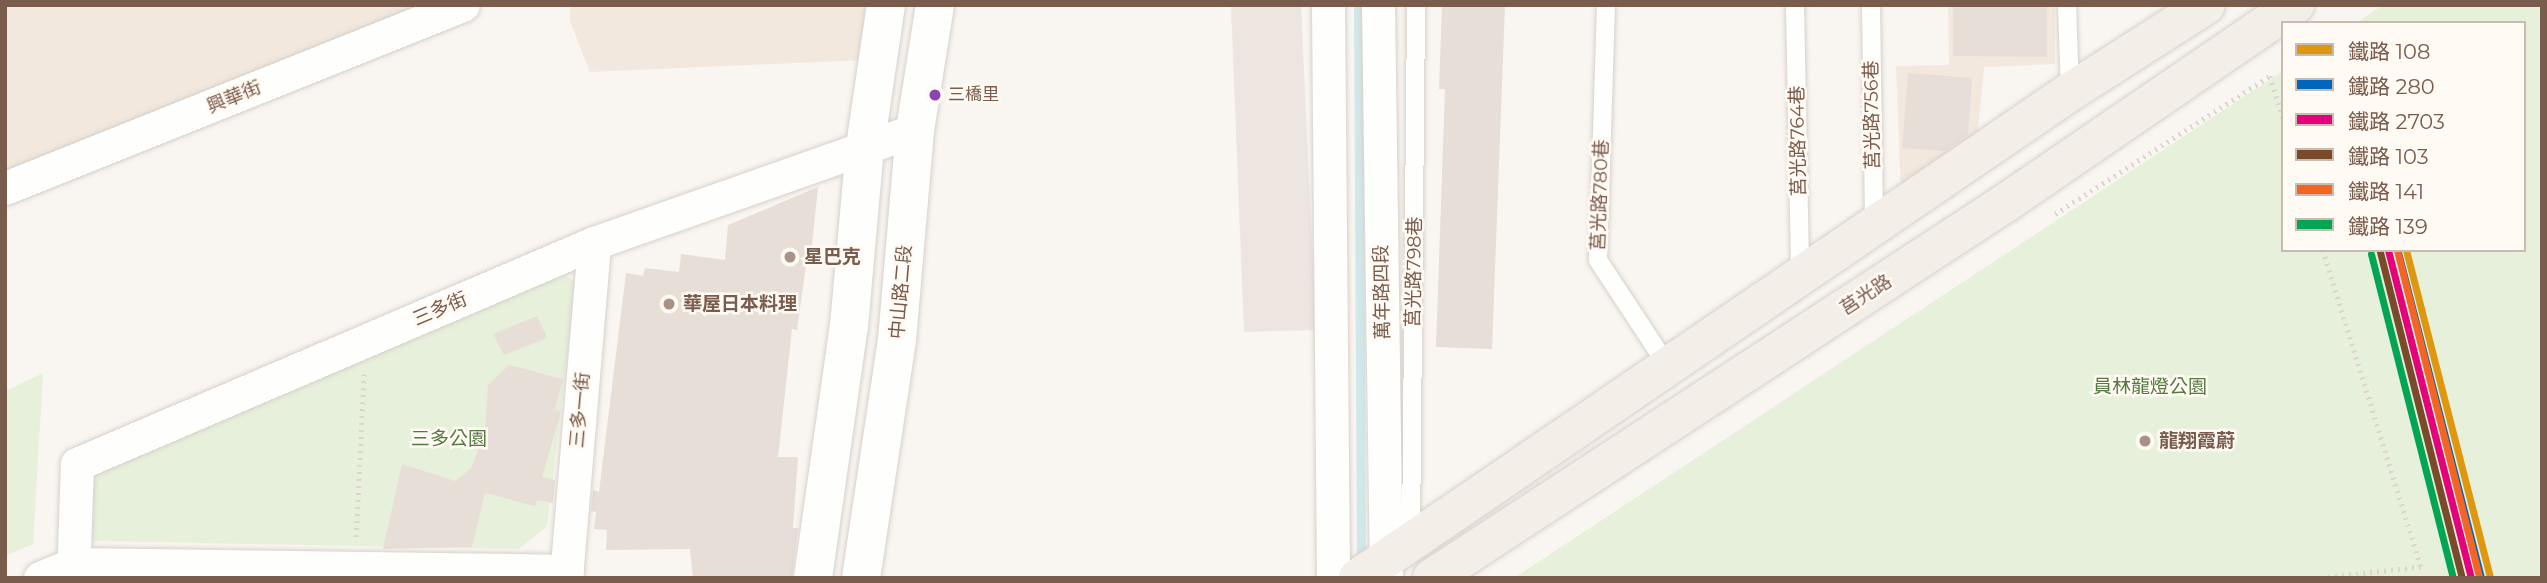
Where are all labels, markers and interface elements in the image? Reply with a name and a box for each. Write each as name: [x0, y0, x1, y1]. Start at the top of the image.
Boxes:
legend: [2281, 21, 2526, 252]
text: 鐵路 108: [2348, 39, 2430, 64]
street label: 莒光路756巷: [1860, 60, 1884, 170]
text: 鐵路 280: [2348, 74, 2435, 99]
street label: 興華街: [203, 76, 265, 118]
place label: 三橋里: [948, 85, 999, 105]
street label: 莒光路764巷: [1786, 85, 1810, 197]
marker: 三橋里: [928, 88, 942, 102]
text: 鐵路 2703: [2348, 109, 2445, 134]
street label: 莒光路780巷: [1587, 139, 1613, 251]
text: 鐵路 103: [2348, 144, 2429, 169]
text: 鐵路 141: [2348, 179, 2424, 204]
text: 鐵路 139: [2348, 214, 2428, 239]
street label: 莒光路798巷: [1402, 216, 1426, 328]
street label: 中山路二段: [886, 244, 916, 340]
street label: 萬年路四段: [1370, 244, 1394, 340]
place label: 星巴克: [804, 246, 861, 268]
marker: 星巴克: [782, 249, 798, 265]
street label: 莒光路: [1836, 270, 1896, 320]
street label: 三多街: [409, 287, 471, 331]
place label: 華屋日本料理: [683, 293, 797, 315]
marker: 華屋日本料理: [661, 296, 677, 312]
street label: 三多一街: [565, 371, 595, 449]
park label: 員林龍燈公園: [2093, 376, 2207, 398]
park label: 三多公園: [411, 428, 487, 450]
place label: 龍翔霞蔚: [2159, 430, 2235, 452]
marker: 龍翔霞蔚: [2137, 433, 2153, 449]

